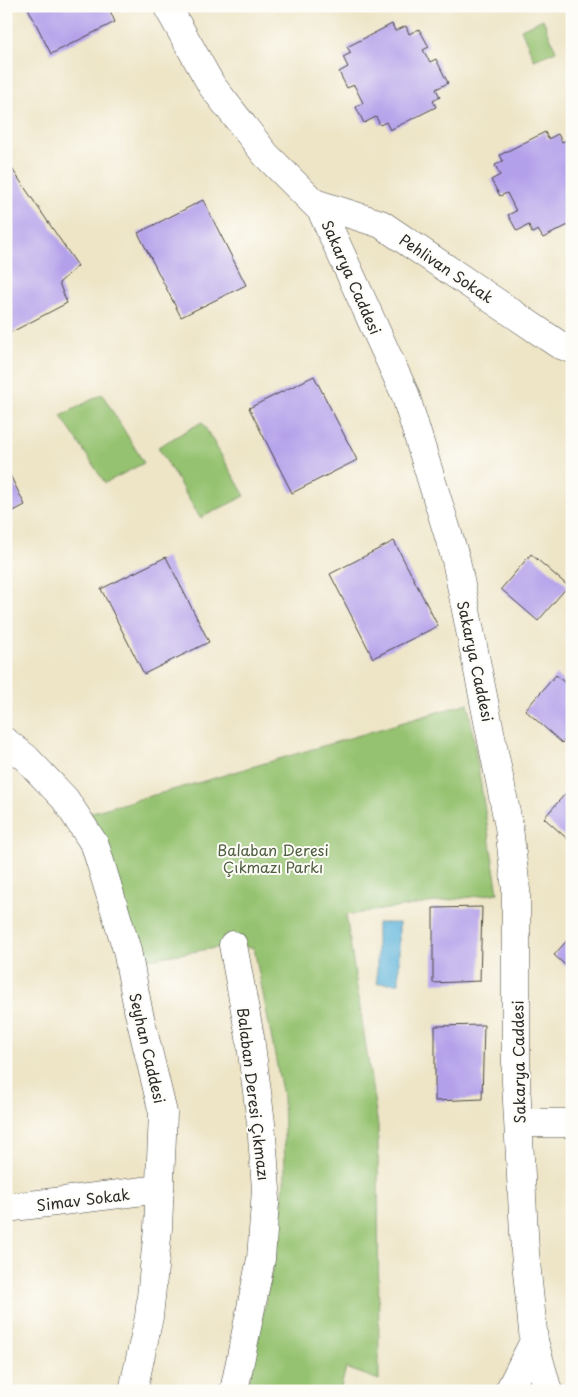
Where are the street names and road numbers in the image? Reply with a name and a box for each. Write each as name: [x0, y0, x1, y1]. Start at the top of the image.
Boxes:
street label: Sakarya Caddesi: [316, 216, 388, 338]
street label: Pehlivan Sokak: [395, 228, 499, 308]
street label: Sakarya Caddesi: [452, 598, 500, 724]
street label: Seyhan Caddesi: [124, 990, 172, 1106]
street label: Sakarya Caddesi: [505, 1000, 531, 1124]
street label: Balaban Deresi Çıkmazı: [232, 1006, 276, 1182]
street label: Simav Sokak: [35, 1182, 131, 1216]

